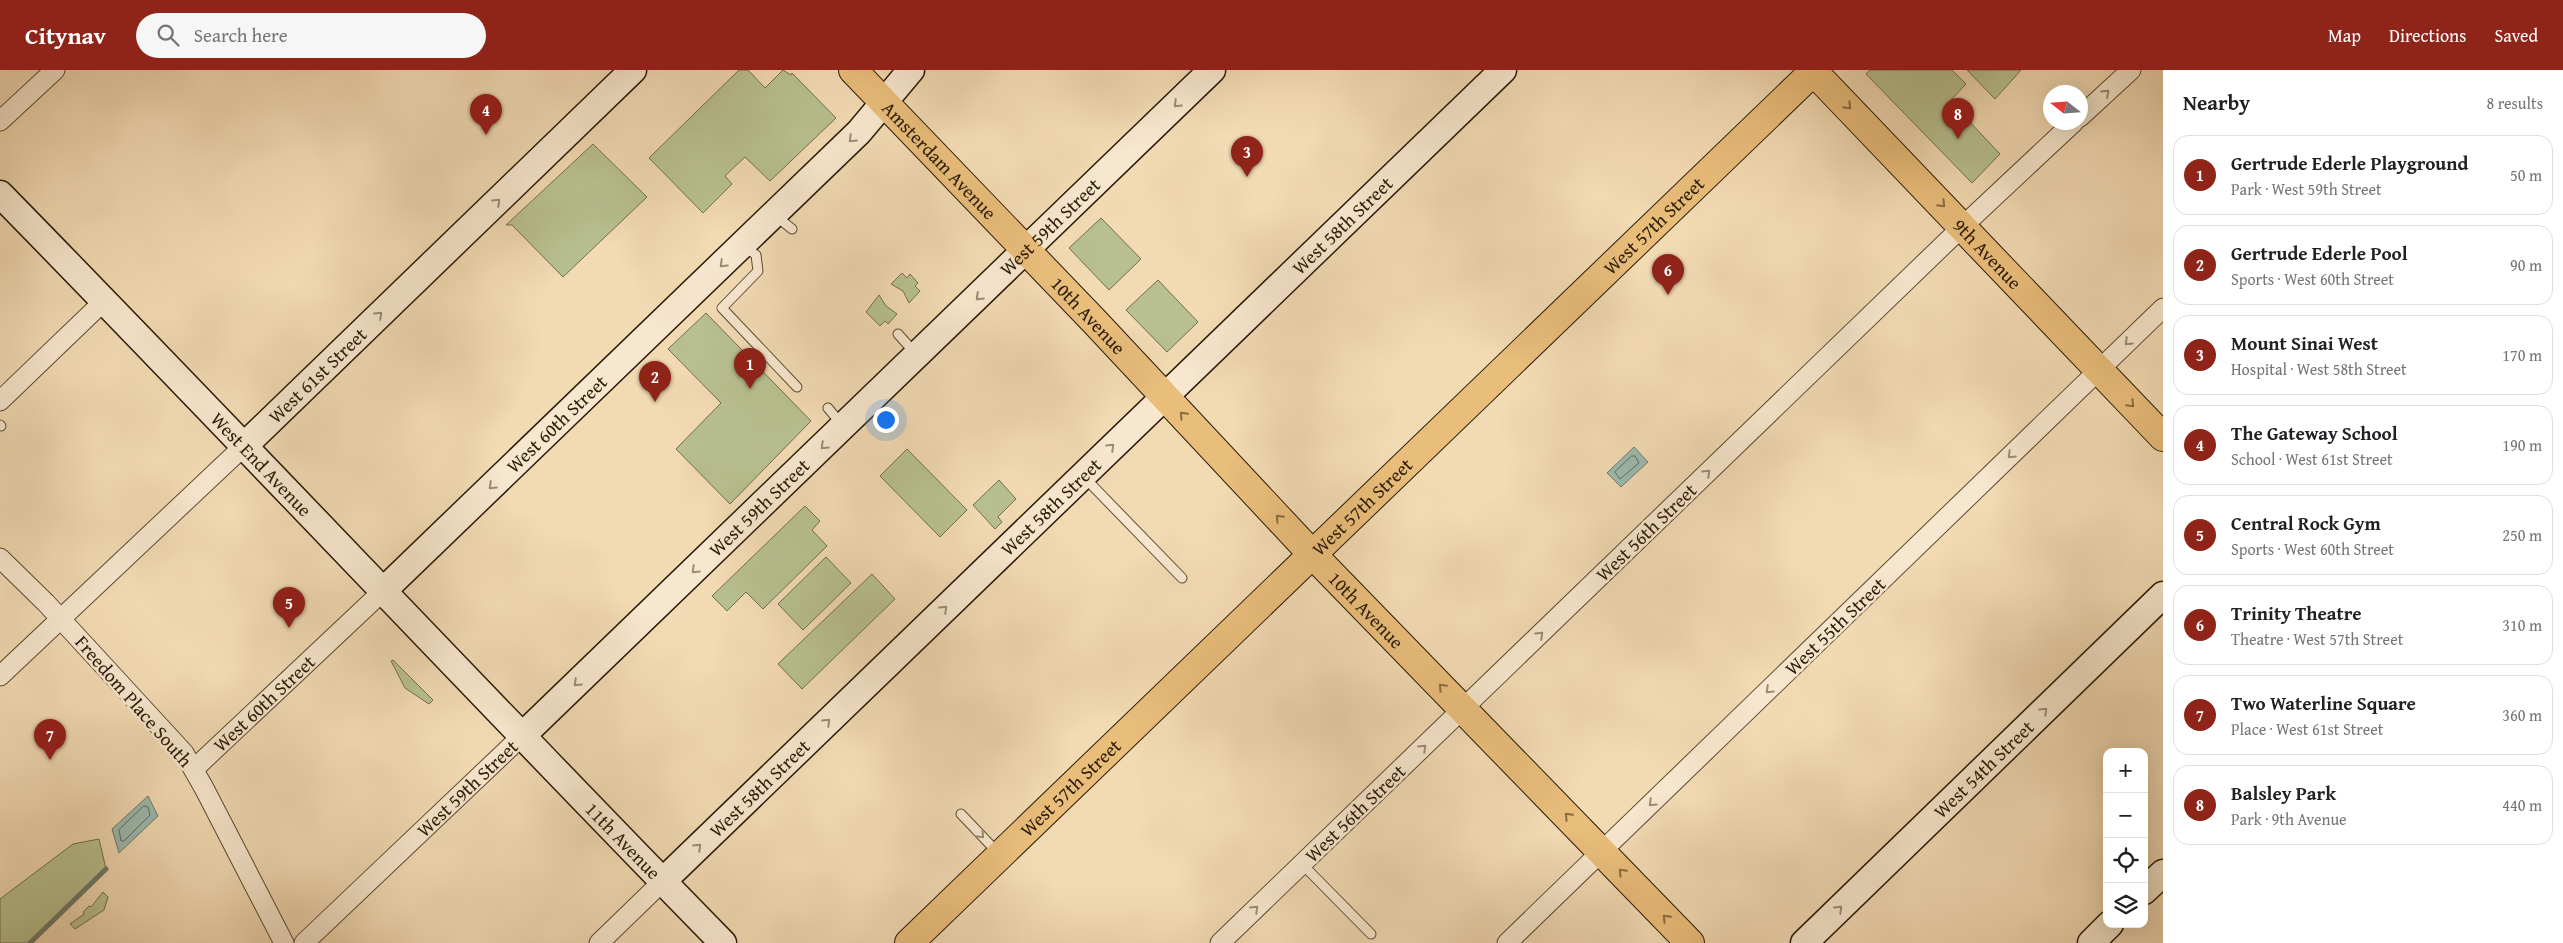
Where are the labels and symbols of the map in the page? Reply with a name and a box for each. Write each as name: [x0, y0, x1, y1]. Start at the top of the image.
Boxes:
north arrow: [2043, 85, 2088, 130]
one-way arrow: [2100, 90, 2109, 99]
pin: 4: [470, 94, 502, 135]
street label: Amsterdam Avenue: [876, 95, 1003, 226]
one-way arrow: [1174, 98, 1183, 107]
pin: 8: [1942, 98, 1974, 139]
one-way arrow: [1842, 101, 1851, 110]
one-way arrow: [849, 133, 858, 142]
pin: 3: [1231, 136, 1263, 177]
street label: West 58th Street: [1285, 170, 1399, 281]
street label: West 57th Street: [1597, 170, 1711, 281]
street label: West 59th Street: [993, 171, 1107, 282]
one-way arrow: [491, 199, 500, 208]
one-way arrow: [1936, 199, 1945, 208]
street label: 9th Avenue: [1947, 212, 2029, 296]
pin: 6: [1652, 254, 1684, 295]
one-way arrow: [719, 258, 728, 267]
street label: 10th Avenue: [1044, 270, 1132, 361]
one-way arrow: [976, 291, 985, 300]
one-way arrow: [374, 311, 383, 320]
street label: West 61st Street: [262, 320, 373, 430]
one-way arrow: [2125, 336, 2134, 345]
pin: 1: [734, 348, 766, 389]
pin: 2: [639, 361, 671, 402]
street label: West 60th Street: [500, 368, 613, 479]
one-way arrow: [2125, 398, 2134, 407]
street label: West End Avenue: [204, 405, 319, 523]
your location: [873, 407, 899, 433]
one-way arrow: [1180, 412, 1189, 421]
one-way arrow: [821, 440, 830, 449]
one-way arrow: [1105, 444, 1114, 453]
one-way arrow: [2008, 449, 2017, 458]
street label: West 58th Street: [994, 451, 1108, 562]
street label: West 57th Street: [1305, 451, 1419, 562]
street label: West 59th Street: [702, 452, 816, 563]
one-way arrow: [1701, 470, 1710, 479]
street label: West 56th Street: [1589, 476, 1703, 587]
one-way arrow: [489, 480, 498, 489]
one-way arrow: [1276, 515, 1285, 524]
one-way arrow: [691, 565, 700, 574]
street label: 10th Avenue: [1322, 565, 1411, 655]
street label: West 55th Street: [1778, 570, 1892, 681]
pin: 5: [273, 587, 305, 628]
one-way arrow: [938, 606, 947, 615]
street label: Freedom Place South: [69, 629, 200, 773]
one-way arrow: [1534, 632, 1543, 641]
street label: West 60th Street: [207, 648, 321, 758]
one-way arrow: [574, 677, 583, 686]
one-way arrow: [1439, 684, 1448, 693]
one-way arrow: [1765, 684, 1774, 693]
one-way arrow: [2038, 707, 2047, 716]
street label: West 54th Street: [1927, 713, 2040, 825]
pin: 7: [34, 719, 66, 760]
one-way arrow: [822, 719, 831, 728]
street label: West 58th Street: [703, 732, 816, 843]
street label: West 57th Street: [1013, 732, 1127, 843]
street label: West 59th Street: [410, 733, 524, 843]
one-way arrow: [1417, 745, 1426, 754]
street label: West 56th Street: [1298, 757, 1412, 868]
street label: 11th Avenue: [579, 795, 668, 886]
one-way arrow: [1648, 797, 1657, 806]
one-way arrow: [1565, 813, 1574, 822]
one-way arrow: [975, 829, 984, 838]
one-way arrow: [692, 844, 701, 853]
one-way arrow: [1618, 869, 1627, 878]
one-way arrow: [1250, 906, 1259, 915]
one-way arrow: [1833, 906, 1842, 915]
one-way arrow: [1663, 915, 1672, 924]

